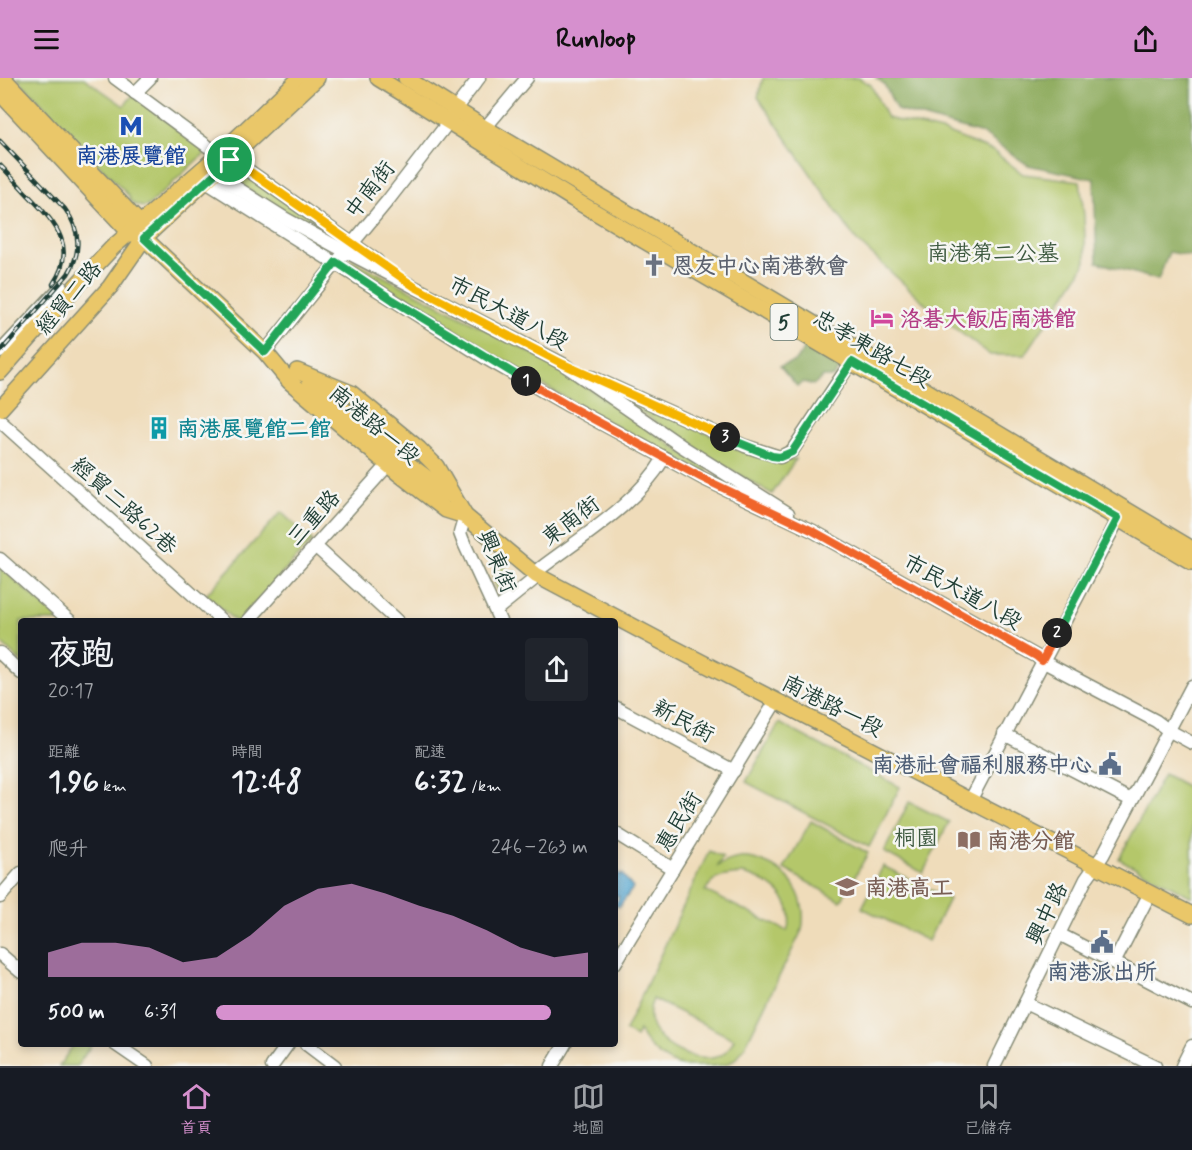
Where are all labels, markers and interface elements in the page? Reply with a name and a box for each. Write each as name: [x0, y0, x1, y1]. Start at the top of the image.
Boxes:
text: Runloop: [556, 22, 636, 57]
icon: menu: [30, 23, 63, 56]
icon: share: [1129, 23, 1162, 56]
metro station icon: 南港展覽館: [118, 113, 144, 139]
pin: [204, 134, 255, 185]
place label: 南港展覽館: [76, 143, 186, 171]
icon: arrive: [213, 143, 246, 176]
street label: 中南街: [339, 156, 402, 225]
park label: 南港第二公墓: [927, 240, 1059, 268]
church icon: 恩友中心南港教會: [641, 252, 667, 278]
place label: 恩友中心南港教會: [672, 253, 848, 281]
street label: 經貿二路: [31, 256, 109, 341]
street label: 市民大道八段: [443, 270, 573, 357]
road number: 5: [770, 304, 798, 340]
street label: 忠孝東路七段: [808, 305, 936, 395]
hotel icon: 洛碁大飯店南港館: [869, 305, 895, 331]
place label: 洛碁大飯店南港館: [900, 306, 1076, 334]
pin: 1: [511, 366, 541, 396]
text: 1: [522, 370, 530, 391]
street label: 南港路一段: [323, 379, 425, 472]
building icon: 南港展覽館二館: [146, 415, 172, 441]
place label: 南港展覽館二館: [177, 416, 331, 444]
pin: 3: [710, 422, 740, 452]
text: 3: [721, 426, 729, 447]
street label: 經貿二路62巷: [65, 452, 182, 561]
street label: 三重路: [282, 484, 347, 552]
street label: 東南街: [536, 491, 606, 553]
street label: 興東街: [470, 526, 522, 598]
street label: 市民大道八段: [898, 549, 1027, 637]
pin: 2: [1042, 618, 1072, 648]
text: 2: [1053, 622, 1061, 643]
text: 夜跑: [48, 633, 114, 677]
button: share: [525, 638, 588, 701]
street label: 南港路一段: [777, 669, 887, 744]
text: 20:17: [48, 678, 94, 705]
street label: 新民街: [647, 694, 719, 750]
text: 距離: [48, 742, 80, 763]
text: 時間: [231, 742, 263, 763]
text: 配速: [414, 742, 446, 763]
public building icon: 南港社會福利服務中心: [1097, 751, 1123, 777]
place label: 南港社會福利服務中心: [872, 752, 1092, 780]
text: 1.96: [48, 763, 99, 802]
text: 12:48: [231, 763, 302, 802]
text: 6:32: [414, 763, 467, 802]
text: km: [99, 776, 127, 797]
text: /km: [467, 776, 501, 797]
street label: 惠民街: [650, 787, 709, 857]
park label: 桐園: [894, 825, 938, 853]
library icon: 南港分館: [956, 827, 982, 853]
place label: 南港分館: [987, 828, 1075, 856]
text: 246–263 m: [491, 834, 588, 861]
text: 爬升: [48, 836, 88, 863]
school or university icon: 南港高工: [834, 874, 860, 900]
place label: 南港高工: [865, 875, 953, 903]
street label: 興中路: [1021, 878, 1075, 950]
public building icon: 南港派出所: [1089, 929, 1115, 955]
place label: 南港派出所: [1047, 959, 1157, 987]
text: 500 m: [48, 999, 105, 1026]
text: 6:31: [144, 999, 177, 1026]
tab: 首頁: [180, 1080, 213, 1139]
tab: 地圖: [572, 1080, 605, 1139]
tab: 已儲存: [964, 1080, 1012, 1139]

